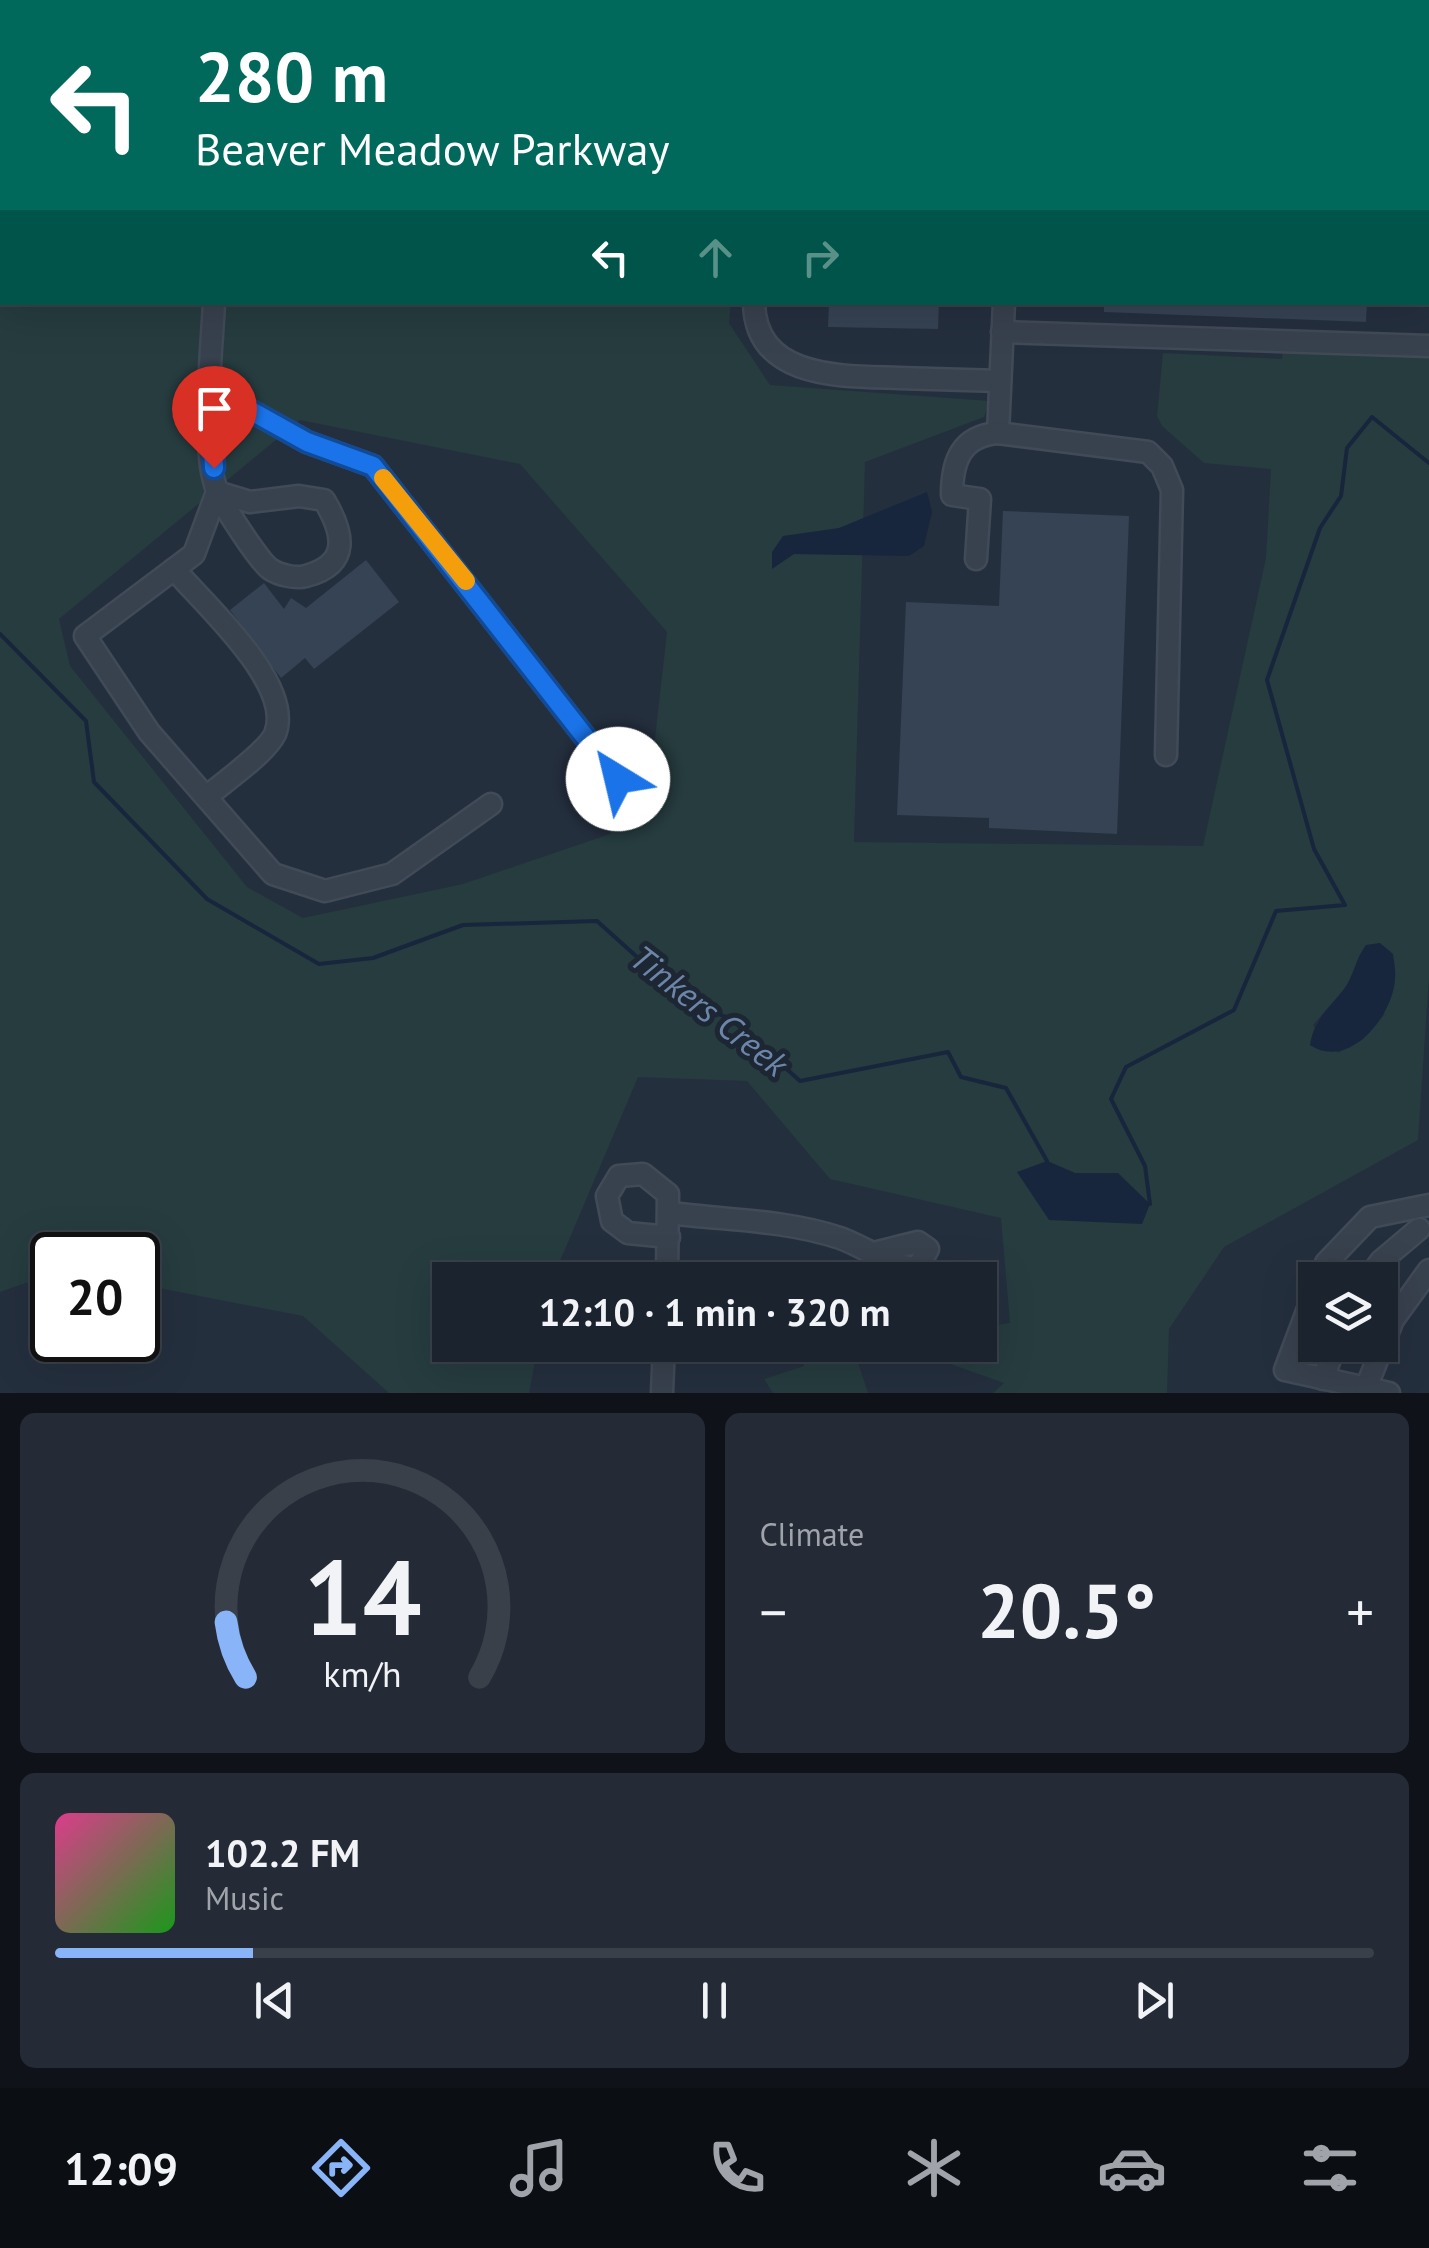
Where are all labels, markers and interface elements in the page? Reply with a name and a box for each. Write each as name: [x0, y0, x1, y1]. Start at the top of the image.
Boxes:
text: 280 m: [195, 31, 388, 121]
icon: left: [30, 40, 160, 170]
text: Beaver Meadow Parkway: [195, 119, 670, 177]
icon: left: [583, 230, 638, 285]
icon: ahead: [688, 230, 743, 285]
icon: right: [793, 230, 848, 285]
pin: [172, 366, 257, 469]
icon: arrive: [187, 381, 242, 436]
position arrow: [566, 727, 670, 831]
water label: Tinkers Creek: [621, 934, 799, 1087]
speed limit sign: 20: [30, 1232, 160, 1362]
map controls: [1298, 1262, 1398, 1362]
button: layers: [1298, 1262, 1398, 1362]
text: 12:10 · 1 min · 320 m: [539, 1287, 890, 1336]
text: Climate: [760, 1513, 864, 1555]
text: 14: [303, 1529, 421, 1664]
text: 20.5°: [977, 1562, 1156, 1659]
text: −: [760, 1576, 787, 1647]
text: +: [1346, 1576, 1374, 1647]
text: km/h: [323, 1651, 401, 1697]
text: 102.2 FM: [205, 1828, 360, 1877]
text: Music: [205, 1877, 284, 1919]
icon: previous: [247, 1973, 302, 2028]
icon: pause: [687, 1973, 742, 2028]
icon: next: [1127, 1973, 1182, 2028]
icon: directions: [306, 2133, 376, 2203]
icon: music: [504, 2133, 574, 2203]
icon: phone: [702, 2133, 772, 2203]
icon: climate: [899, 2133, 969, 2203]
icon: car: [1097, 2133, 1167, 2203]
icon: filters: [1295, 2133, 1365, 2203]
text: 12:09: [64, 2139, 178, 2197]

